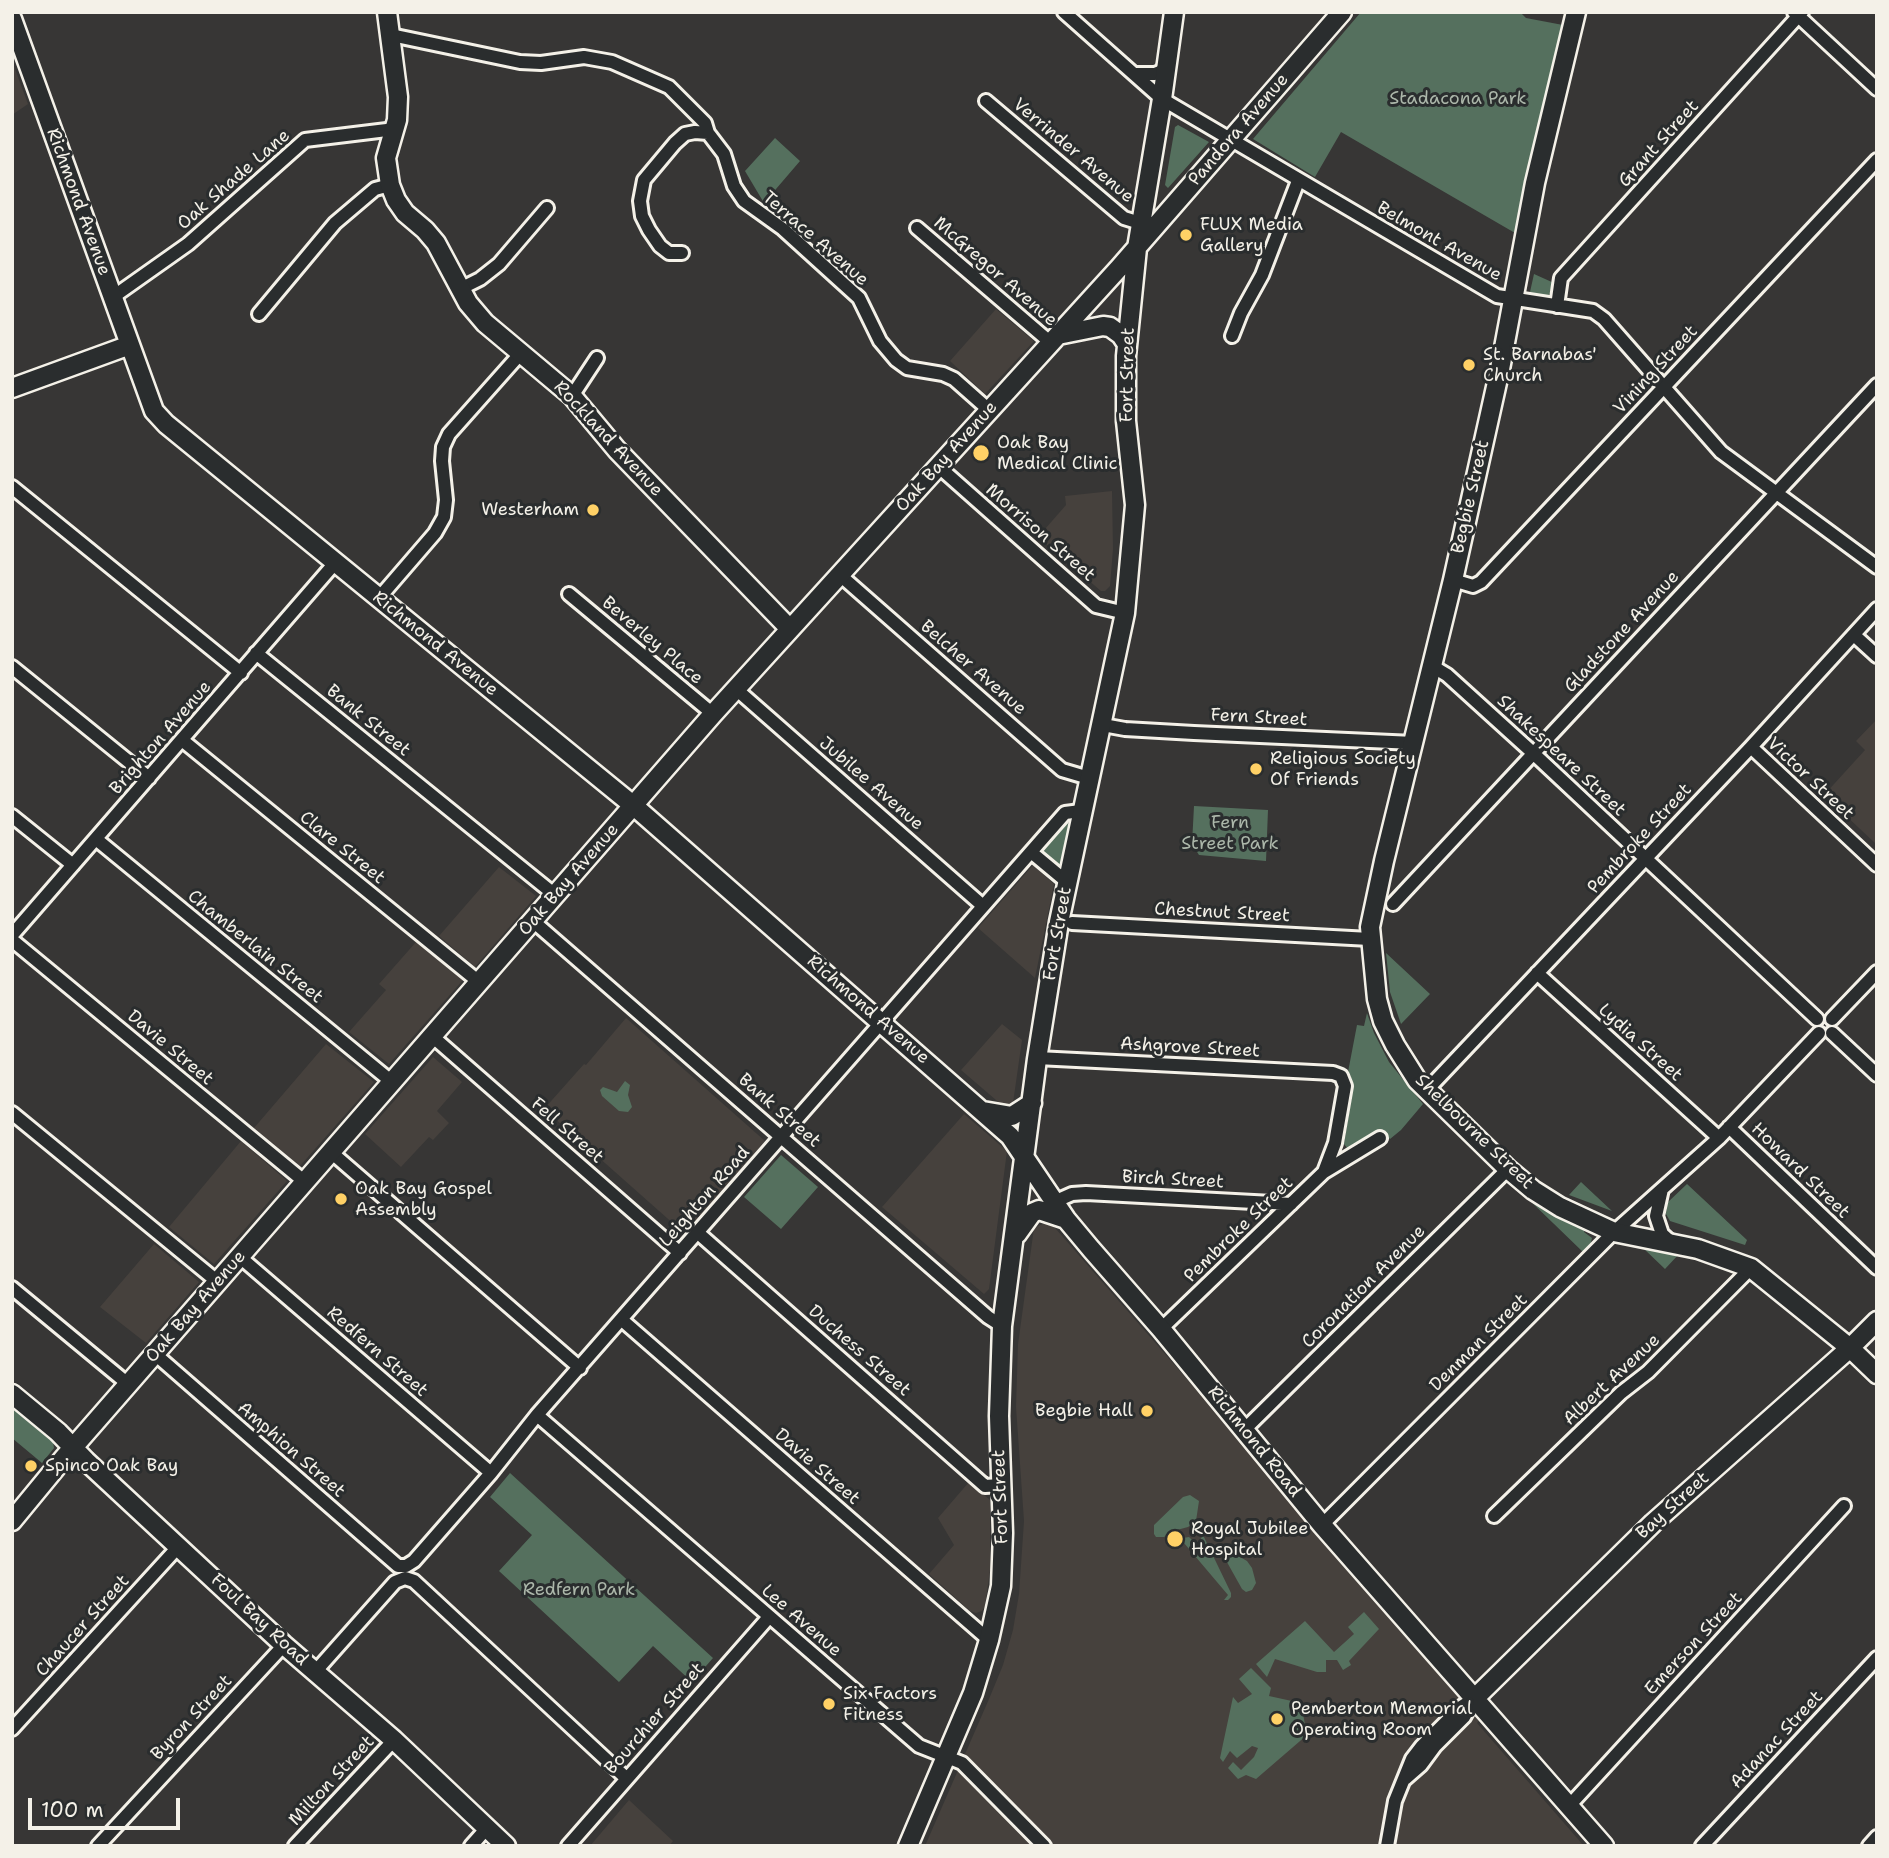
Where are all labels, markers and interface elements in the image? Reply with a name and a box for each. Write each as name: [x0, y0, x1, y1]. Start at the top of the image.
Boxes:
street label: Pandora Avenue: [1184, 69, 1294, 191]
park label: Stadacona Park: [1389, 88, 1527, 110]
street label: Verrinder Avenue: [1008, 94, 1138, 208]
street label: Grant Street: [1614, 96, 1704, 192]
street label: Richmond Avenue: [41, 125, 115, 279]
street label: Oak Shade Lane: [173, 125, 295, 235]
street label: Terrace Avenue: [757, 187, 873, 291]
street label: Belmont Avenue: [1373, 198, 1505, 286]
street label: McGregor Avenue: [929, 212, 1061, 332]
place label: FLUX Media Gallery: [1200, 214, 1303, 256]
marker: FLUX Media Gallery: [1178, 227, 1194, 243]
street label: Vining Street: [1609, 321, 1703, 419]
street label: Fort Street: [1116, 327, 1140, 423]
place label: St. Barnabas' Church: [1483, 344, 1597, 386]
marker: St. Barnabas' Church: [1461, 357, 1477, 373]
street label: Rockland Avenue: [549, 377, 667, 501]
street label: Oak Bay Avenue: [892, 397, 1002, 517]
place label: Oak Bay Medical Clinic: [997, 432, 1118, 474]
street label: Begbie Street: [1447, 438, 1495, 556]
marker: Oak Bay Medical Clinic: [971, 443, 991, 463]
street label: Morrison Street: [981, 480, 1099, 586]
place label: Westerham: [481, 499, 579, 521]
marker: Westerham: [585, 502, 601, 518]
street label: Gladstone Avenue: [1560, 567, 1684, 697]
street label: Richmond Avenue: [368, 587, 502, 701]
street label: Beverley Place: [597, 592, 707, 690]
street label: Belcher Avenue: [916, 616, 1030, 720]
street label: Brighton Avenue: [106, 677, 216, 799]
street label: Bank Street: [322, 681, 414, 761]
street label: Shakespeare Street: [1492, 691, 1630, 821]
street label: Fern Street: [1210, 705, 1308, 731]
street label: Jubilee Avenue: [814, 733, 928, 835]
street label: Victor Street: [1762, 733, 1858, 825]
place label: Religious Society Of Friends: [1270, 748, 1416, 790]
marker: Religious Society Of Friends: [1248, 761, 1264, 777]
street label: Pembroke Street: [1583, 779, 1697, 899]
street label: Clare Street: [295, 807, 389, 889]
park label: Fern Street Park: [1181, 812, 1279, 854]
street label: Oak Bay Avenue: [514, 819, 624, 941]
street label: Fort Street: [1039, 885, 1077, 983]
street label: Chamberlain Street: [183, 886, 327, 1008]
street label: Chestnut Street: [1154, 899, 1290, 927]
street label: Richmond Avenue: [802, 951, 934, 1069]
street label: Lydia Street: [1593, 1000, 1687, 1086]
street label: Davie Street: [123, 1006, 217, 1090]
street label: Ashgrove Street: [1119, 1034, 1261, 1062]
street label: Bank Street: [733, 1069, 825, 1153]
street label: Shelbourne Street: [1410, 1070, 1538, 1194]
street label: Fell Street: [526, 1094, 608, 1168]
street label: Howard Street: [1746, 1119, 1854, 1223]
street label: Leighton Road: [655, 1142, 755, 1252]
street label: Birch Street: [1121, 1167, 1225, 1193]
street label: Pembroke Street: [1180, 1173, 1298, 1287]
place label: Oak Bay Gospel Assembly: [355, 1178, 492, 1220]
marker: Oak Bay Gospel Assembly: [333, 1191, 349, 1207]
street label: Coronation Avenue: [1298, 1221, 1430, 1353]
street label: Oak Bay Avenue: [141, 1246, 251, 1368]
street label: Denman Street: [1426, 1290, 1532, 1396]
street label: Duchess Street: [803, 1301, 915, 1401]
street label: Redfern Street: [322, 1302, 432, 1402]
street label: Albert Avenue: [1559, 1330, 1665, 1430]
street label: Richmond Road: [1202, 1382, 1306, 1502]
street label: Amphion Street: [233, 1397, 349, 1503]
place label: Begbie Hall: [1035, 1400, 1133, 1422]
marker: Begbie Hall: [1139, 1403, 1155, 1419]
street label: Davie Street: [770, 1424, 864, 1510]
street label: Fort Street: [989, 1449, 1013, 1545]
place label: Spinco Oak Bay: [45, 1455, 178, 1477]
marker: Spinco Oak Bay: [23, 1458, 39, 1474]
street label: Bay Street: [1632, 1468, 1714, 1544]
place label: Royal Jubilee Hospital: [1191, 1518, 1309, 1560]
marker: Royal Jubilee Hospital: [1165, 1529, 1185, 1549]
street label: Foul Bay Road: [206, 1569, 312, 1671]
street label: Chaucer Street: [32, 1571, 134, 1681]
park label: Redfern Park: [523, 1579, 635, 1601]
street label: Lee Avenue: [756, 1580, 846, 1662]
street label: Emerson Street: [1641, 1588, 1747, 1700]
street label: Bourchier Street: [601, 1659, 709, 1779]
street label: Byron Street: [147, 1671, 237, 1765]
place label: Six Factors Fitness: [843, 1683, 937, 1726]
street label: Adanac Street: [1726, 1687, 1828, 1793]
marker: Six Factors Fitness: [821, 1696, 837, 1712]
place label: Pemberton Memorial Operating Room: [1291, 1698, 1472, 1740]
marker: Pemberton Memorial Operating Room: [1269, 1711, 1285, 1727]
street label: Milton Street: [285, 1731, 379, 1831]
scale bar: [32, 1784, 184, 1828]
text: 100 m: [41, 1796, 104, 1824]

